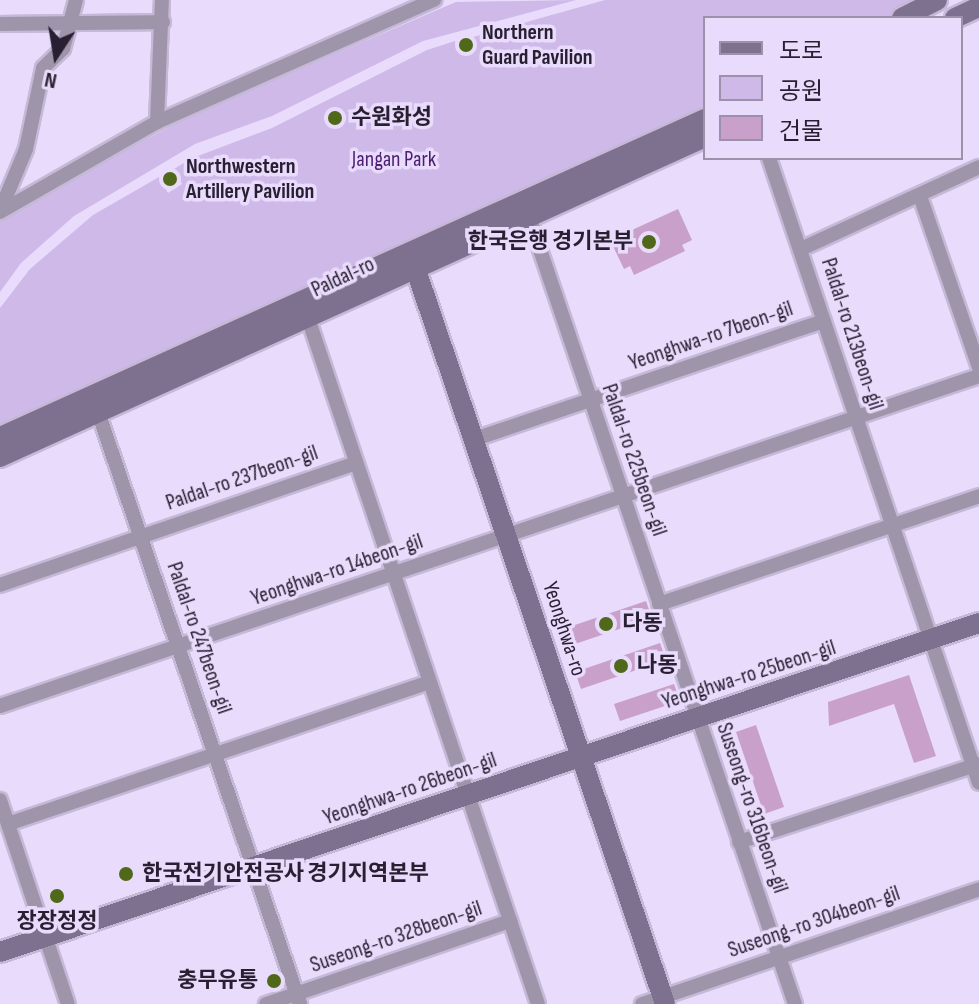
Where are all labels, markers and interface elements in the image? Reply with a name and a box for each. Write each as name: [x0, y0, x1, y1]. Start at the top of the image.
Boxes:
north arrow: [16, 16, 96, 96]
legend: [703, 16, 963, 160]
place label: Northern Guard Pavilion: [482, 19, 593, 70]
marker: Northern Guard Pavilion: [457, 36, 475, 54]
text: 도로: [779, 37, 823, 66]
text: N: [42, 66, 59, 94]
text: 공원: [779, 77, 823, 106]
place label: 수원화성: [351, 105, 432, 131]
marker: 수원화성: [326, 109, 344, 127]
text: 건물: [779, 117, 823, 146]
park label: Jangan Park: [352, 147, 436, 173]
place label: Northwestern Artillery Pavilion: [186, 153, 314, 204]
marker: Northwestern Artillery Pavilion: [161, 170, 179, 188]
place label: 한국은행 경기본부: [468, 229, 633, 255]
marker: 한국은행 경기본부: [640, 233, 658, 251]
street label: Paldal-ro: [307, 251, 379, 303]
street label: Paldal-ro 213beon-gil: [815, 255, 889, 413]
street label: Yeonghwa-ro 7beon-gil: [626, 296, 796, 376]
street label: Paldal-ro 225beon-gil: [596, 381, 672, 539]
street label: Paldal-ro 237beon-gil: [162, 440, 322, 516]
street label: Yeonghwa-ro 14beon-gil: [248, 528, 426, 612]
street label: Paldal-ro 247beon-gil: [161, 559, 237, 717]
street label: Yeonghwa-ro: [536, 579, 592, 679]
place label: 다동: [622, 611, 662, 637]
marker: 다동: [597, 615, 615, 633]
street label: Yeonghwa-ro 25beon-gil: [659, 635, 839, 715]
place label: 나동: [637, 653, 677, 679]
marker: 나동: [612, 657, 630, 675]
street label: Suseong-ro 316beon-gil: [710, 719, 794, 897]
street label: Yeonghwa-ro 26beon-gil: [320, 747, 500, 831]
place label: 한국전기안전공사 경기지역본부: [142, 861, 429, 887]
marker: 한국전기안전공사 경기지역본부: [117, 865, 135, 883]
street label: Suseong-ro 304beon-gil: [725, 880, 903, 964]
marker: 장장정정: [48, 887, 66, 905]
street label: Suseong-ro 328beon-gil: [307, 895, 485, 979]
place label: 장장정정: [17, 909, 97, 935]
place label: 충무유통: [177, 968, 258, 994]
marker: 충무유통: [265, 972, 283, 990]

